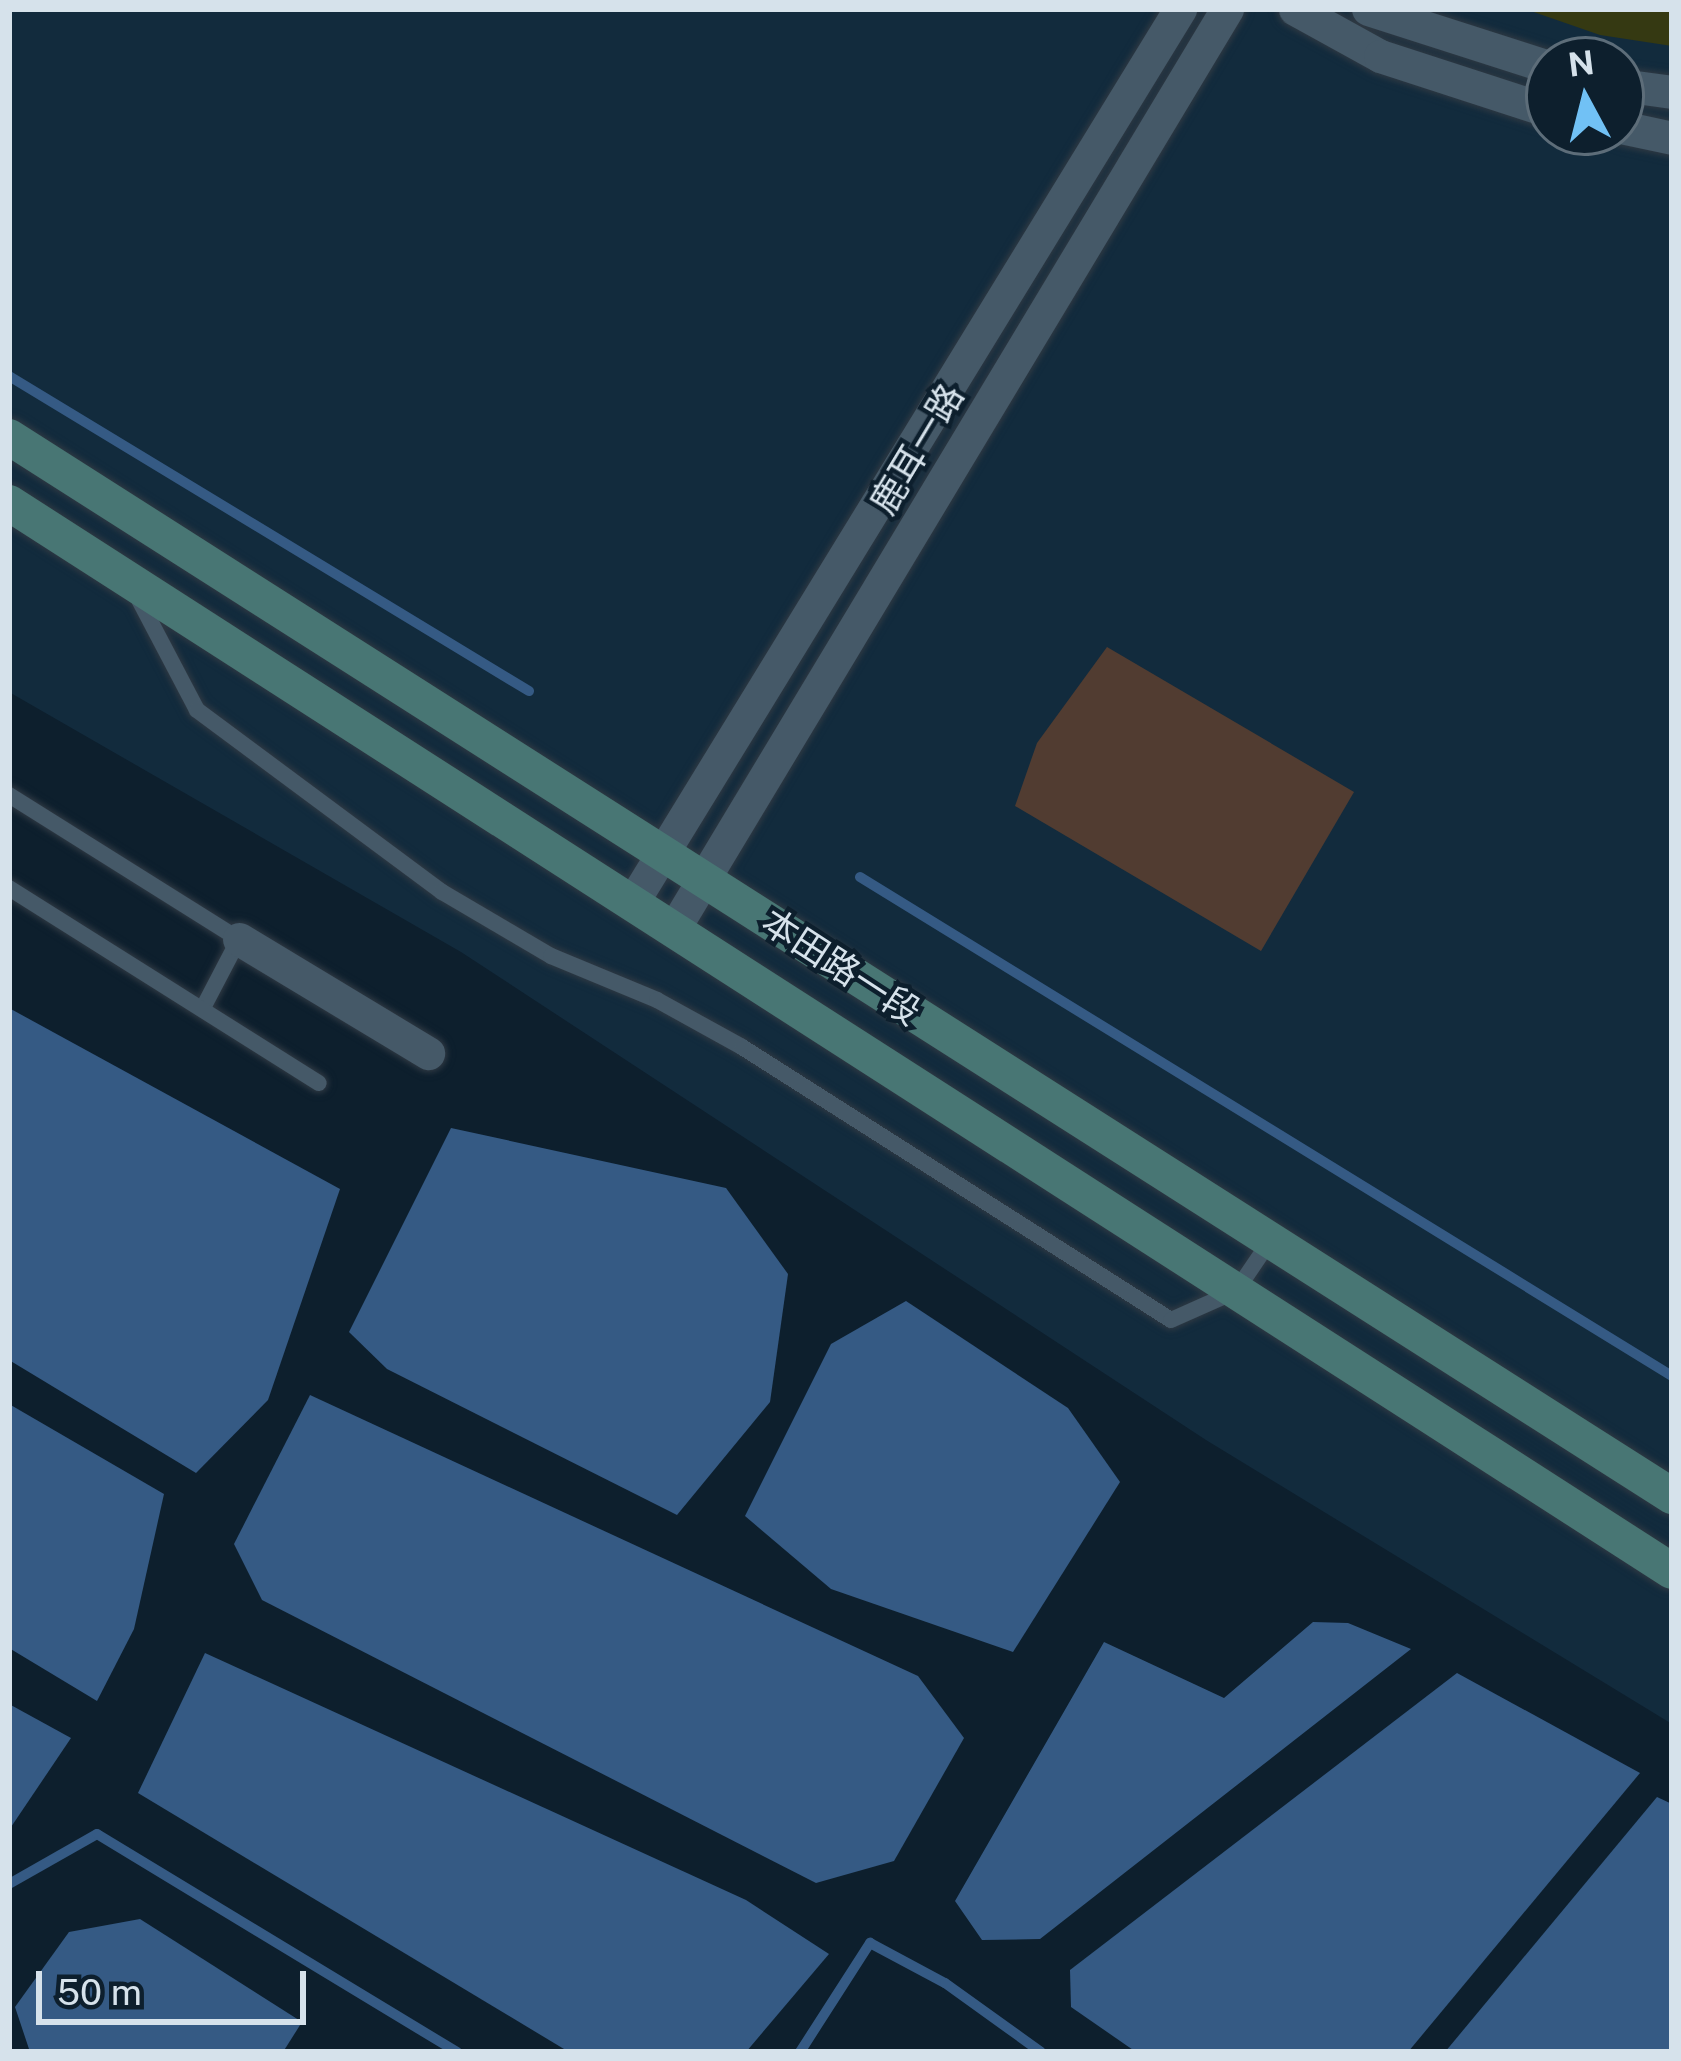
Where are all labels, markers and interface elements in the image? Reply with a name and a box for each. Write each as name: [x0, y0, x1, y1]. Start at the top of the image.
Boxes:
north arrow: [1525, 36, 1645, 156]
text: N: [1566, 43, 1596, 84]
street label: 鹿耳一路: [861, 376, 973, 522]
street label: 本田路一段: [754, 900, 928, 1034]
scale bar: [42, 1947, 312, 2021]
text: 50 m: [57, 1971, 142, 2013]

